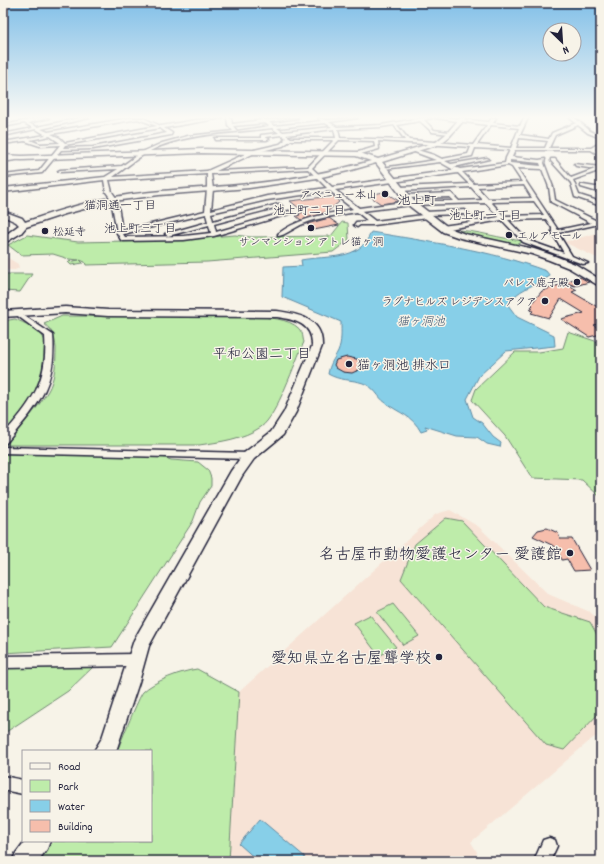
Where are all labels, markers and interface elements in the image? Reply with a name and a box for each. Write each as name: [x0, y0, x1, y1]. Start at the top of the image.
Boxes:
north arrow: [542, 22, 582, 62]
text: N: [559, 41, 571, 58]
place label: アベニュー本山: [300, 188, 377, 204]
marker: アベニュー本山: [380, 189, 390, 199]
district label: 池上町: [397, 192, 437, 211]
district label: 猫洞通一丁目: [84, 198, 156, 215]
district label: 池上町二丁目: [273, 203, 345, 220]
district label: 池上町一丁目: [449, 208, 521, 225]
district label: 池上町三丁目: [104, 221, 176, 238]
marker: サンマンション アトレ猫ヶ洞: [306, 223, 316, 233]
place label: 松延寺: [53, 225, 86, 241]
marker: 松延寺: [40, 226, 50, 236]
place label: エルアモール: [517, 229, 582, 245]
marker: エルアモール: [504, 230, 514, 240]
place label: サンマンション アトレ猫ヶ洞: [238, 235, 384, 251]
place label: パレス鹿子殿: [503, 276, 569, 292]
marker: パレス鹿子殿: [572, 277, 582, 287]
place label: ラグナヒルズ レジデンスアクア: [382, 295, 537, 311]
marker: ラグナヒルズ レジデンスアクア: [540, 296, 550, 306]
water label: 猫ヶ洞池: [397, 314, 446, 331]
district label: 平和公園二丁目: [213, 345, 311, 365]
place label: 猫ヶ洞池 排水口: [357, 357, 451, 376]
marker: 猫ヶ洞池 排水口: [344, 359, 354, 369]
place label: 名古屋市動物愛護センター 愛護館: [319, 544, 562, 567]
marker: 名古屋市動物愛護センター 愛護館: [565, 548, 575, 558]
place label: 愛知県立名古屋聾学校: [271, 648, 431, 671]
marker: 愛知県立名古屋聾学校: [434, 652, 444, 662]
legend: [22, 750, 152, 842]
text: Road: [58, 759, 80, 776]
text: Park: [58, 779, 79, 796]
text: Water: [58, 799, 85, 816]
text: Building: [58, 819, 93, 836]

